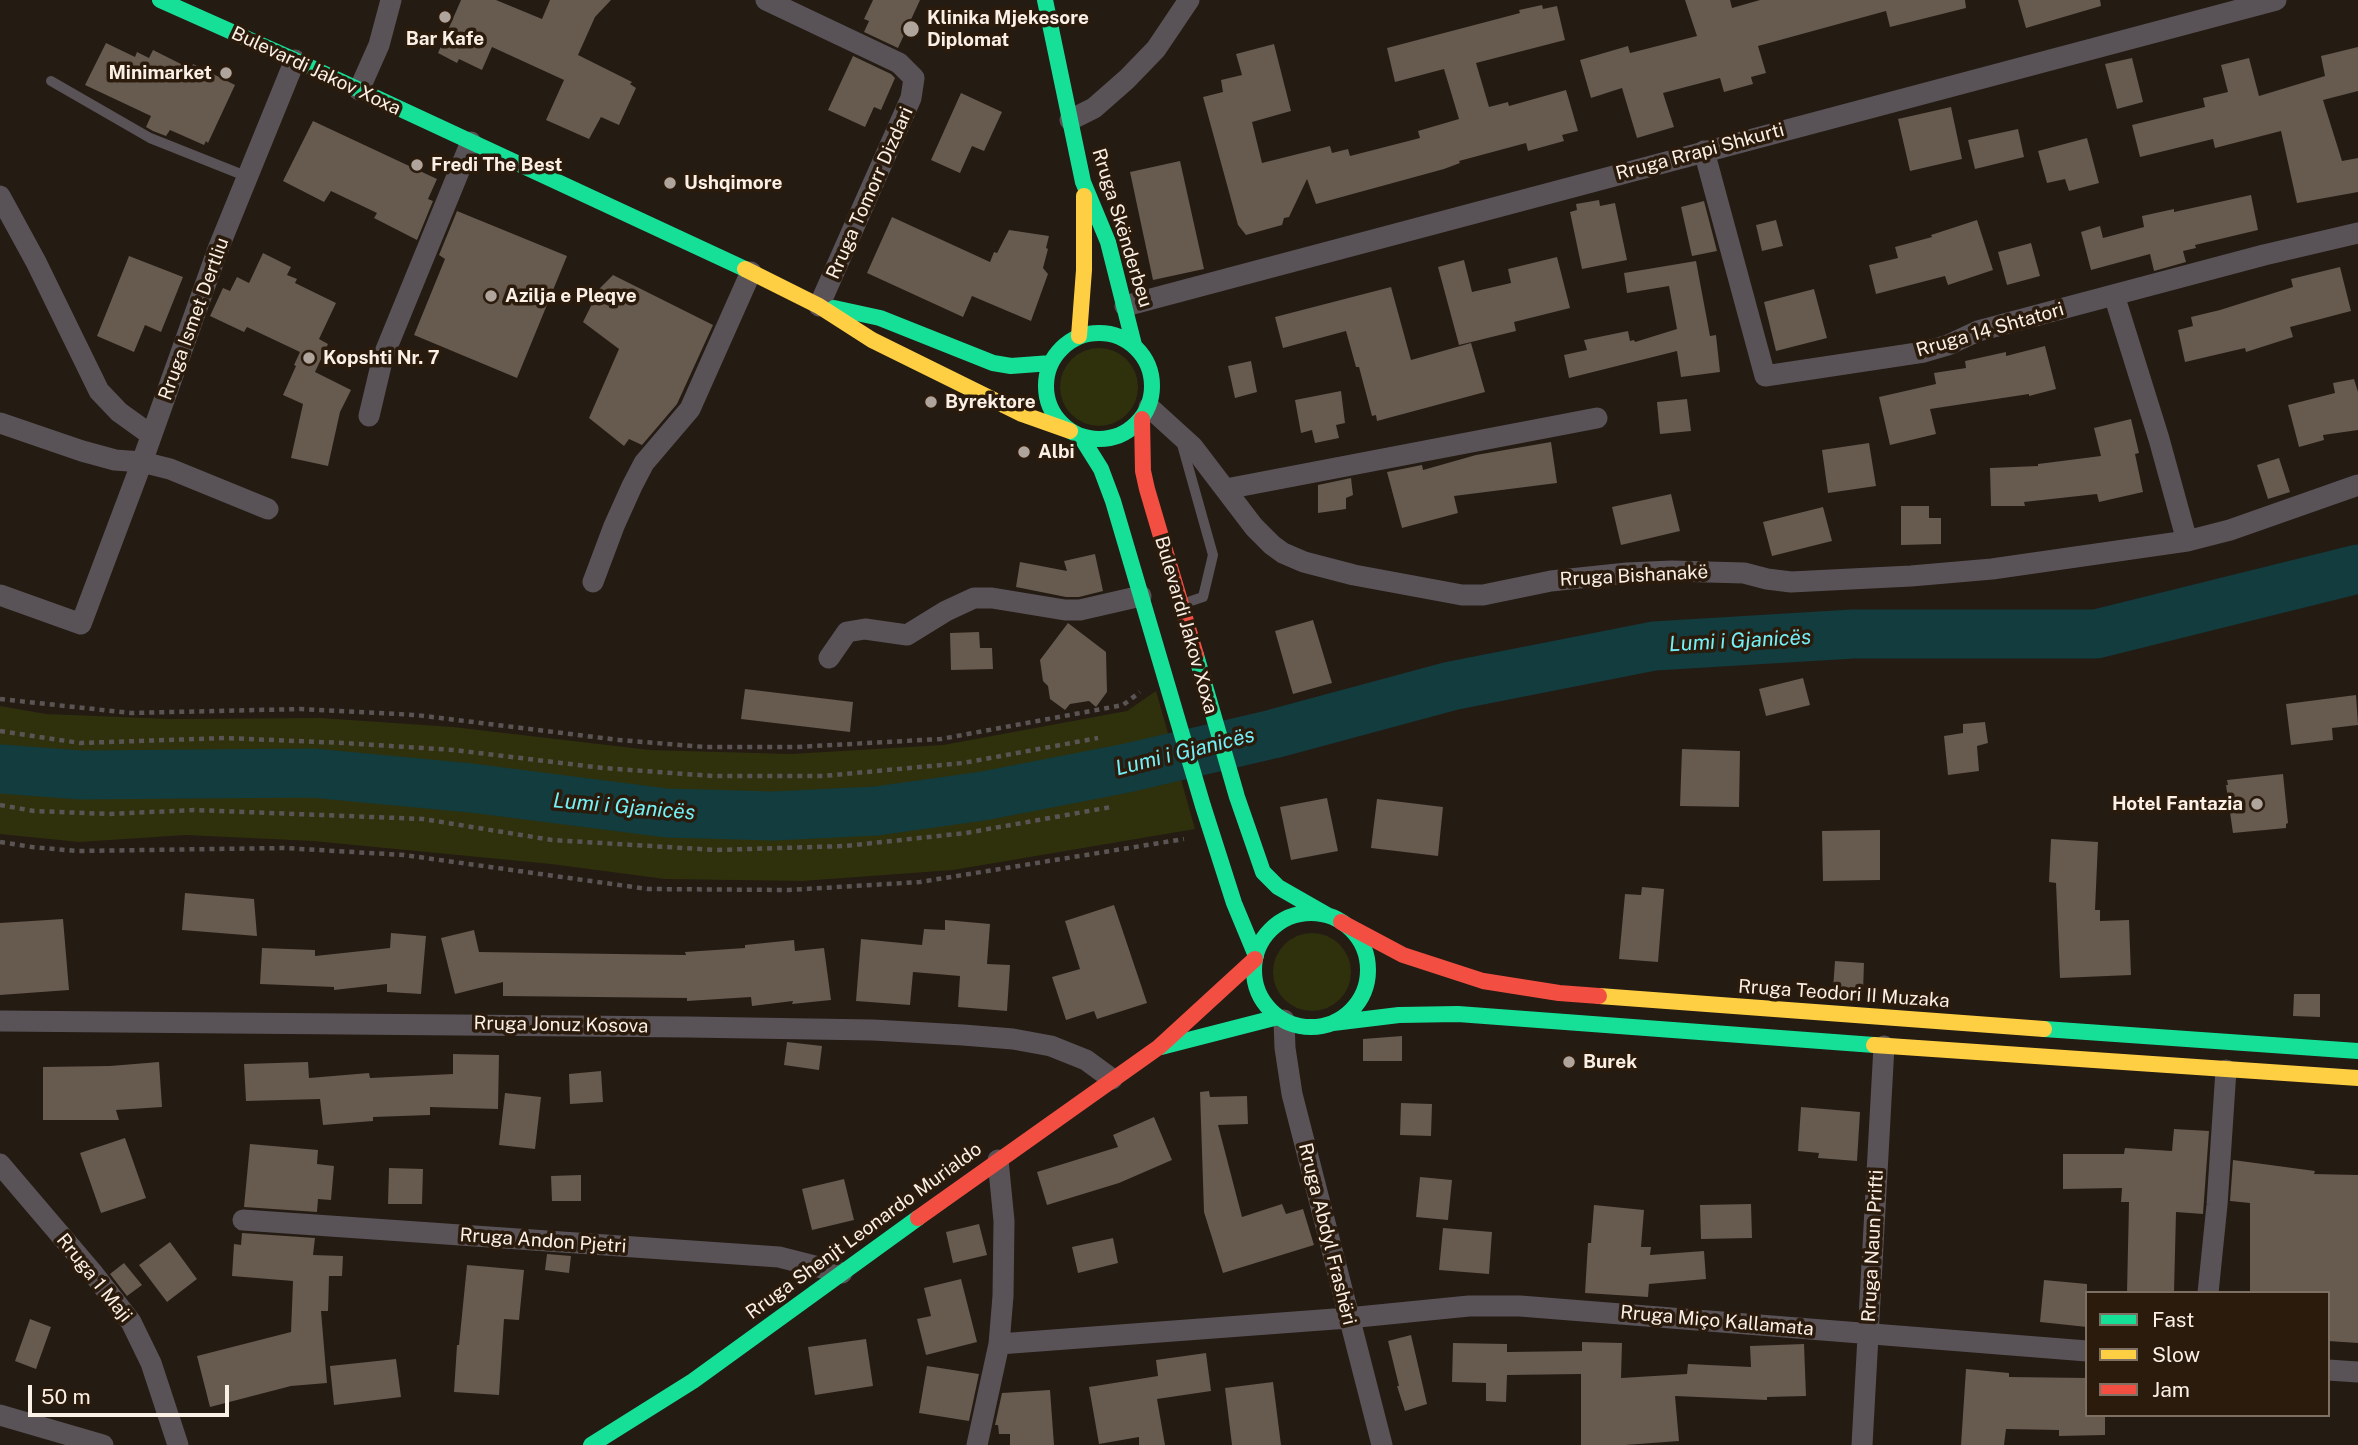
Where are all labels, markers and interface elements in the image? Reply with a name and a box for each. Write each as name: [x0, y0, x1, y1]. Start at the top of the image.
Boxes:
place label: Klinika Mjekesore Diplomat: [927, 7, 1089, 51]
marker: Bar Kafe: [437, 9, 453, 25]
marker: Klinika Mjekesore Diplomat: [901, 19, 921, 39]
street label: Bulevardi Jakov Xoxa: [228, 22, 404, 120]
place label: Bar Kafe: [406, 28, 484, 50]
place label: Minimarket: [108, 62, 212, 84]
marker: Minimarket: [218, 65, 234, 81]
street label: Rruga Tomorr Dizdari: [822, 103, 918, 283]
street label: Rruga Rrapi Shkurti: [1613, 119, 1787, 185]
street label: Rruga Skënderbeu: [1087, 146, 1157, 310]
place label: Fredi The Best: [431, 154, 563, 176]
marker: Fredi The Best: [409, 157, 425, 173]
place label: Ushqimore: [684, 172, 782, 194]
marker: Ushqimore: [662, 175, 678, 191]
street label: Rruga Ismet Dertliu: [154, 235, 234, 403]
place label: Azilja e Pleqve: [505, 285, 637, 307]
marker: Azilja e Pleqve: [483, 288, 499, 304]
street label: Rruga 14 Shtatori: [1913, 298, 2067, 362]
place label: Kopshti Nr. 7: [323, 347, 440, 369]
marker: Kopshti Nr. 7: [301, 350, 317, 366]
place label: Byrektore: [945, 391, 1036, 413]
marker: Byrektore: [923, 394, 939, 410]
place label: Albi: [1038, 441, 1075, 463]
marker: Albi: [1016, 444, 1032, 460]
street label: Bulevardi Jakov Xoxa: [1150, 533, 1222, 717]
street label: Rruga Bishanakë: [1559, 561, 1709, 591]
water label: Lumi i Gjanicës: [1668, 625, 1812, 657]
water label: Lumi i Gjanicës: [1113, 723, 1257, 781]
water label: Lumi i Gjanicës: [552, 788, 696, 826]
place label: Hotel Fantazia: [2112, 793, 2243, 815]
marker: Hotel Fantazia: [2249, 796, 2265, 812]
street label: Rruga Teodori II Muzaka: [1737, 975, 1951, 1013]
street label: Rruga Jonuz Kosova: [473, 1012, 649, 1038]
place label: Burek: [1583, 1051, 1637, 1073]
marker: Burek: [1561, 1054, 1577, 1070]
street label: Rruga Shenjt Leonardo Murialdo: [742, 1138, 986, 1324]
street label: Rruga Abdyl Frashëri: [1293, 1141, 1361, 1327]
street label: Rruga Naun Prifti: [1858, 1169, 1888, 1323]
street label: Rruga Andon Pjetri: [459, 1224, 627, 1258]
street label: Rruga 1 Maji: [51, 1229, 137, 1327]
legend: [2085, 1291, 2330, 1417]
street label: Rruga Miço Kallamata: [1619, 1301, 1815, 1341]
text: Fast: [2152, 1307, 2194, 1332]
text: Slow: [2152, 1342, 2200, 1367]
scale bar: [32, 1372, 233, 1416]
text: Jam: [2152, 1377, 2190, 1402]
text: 50 m: [41, 1384, 91, 1409]

